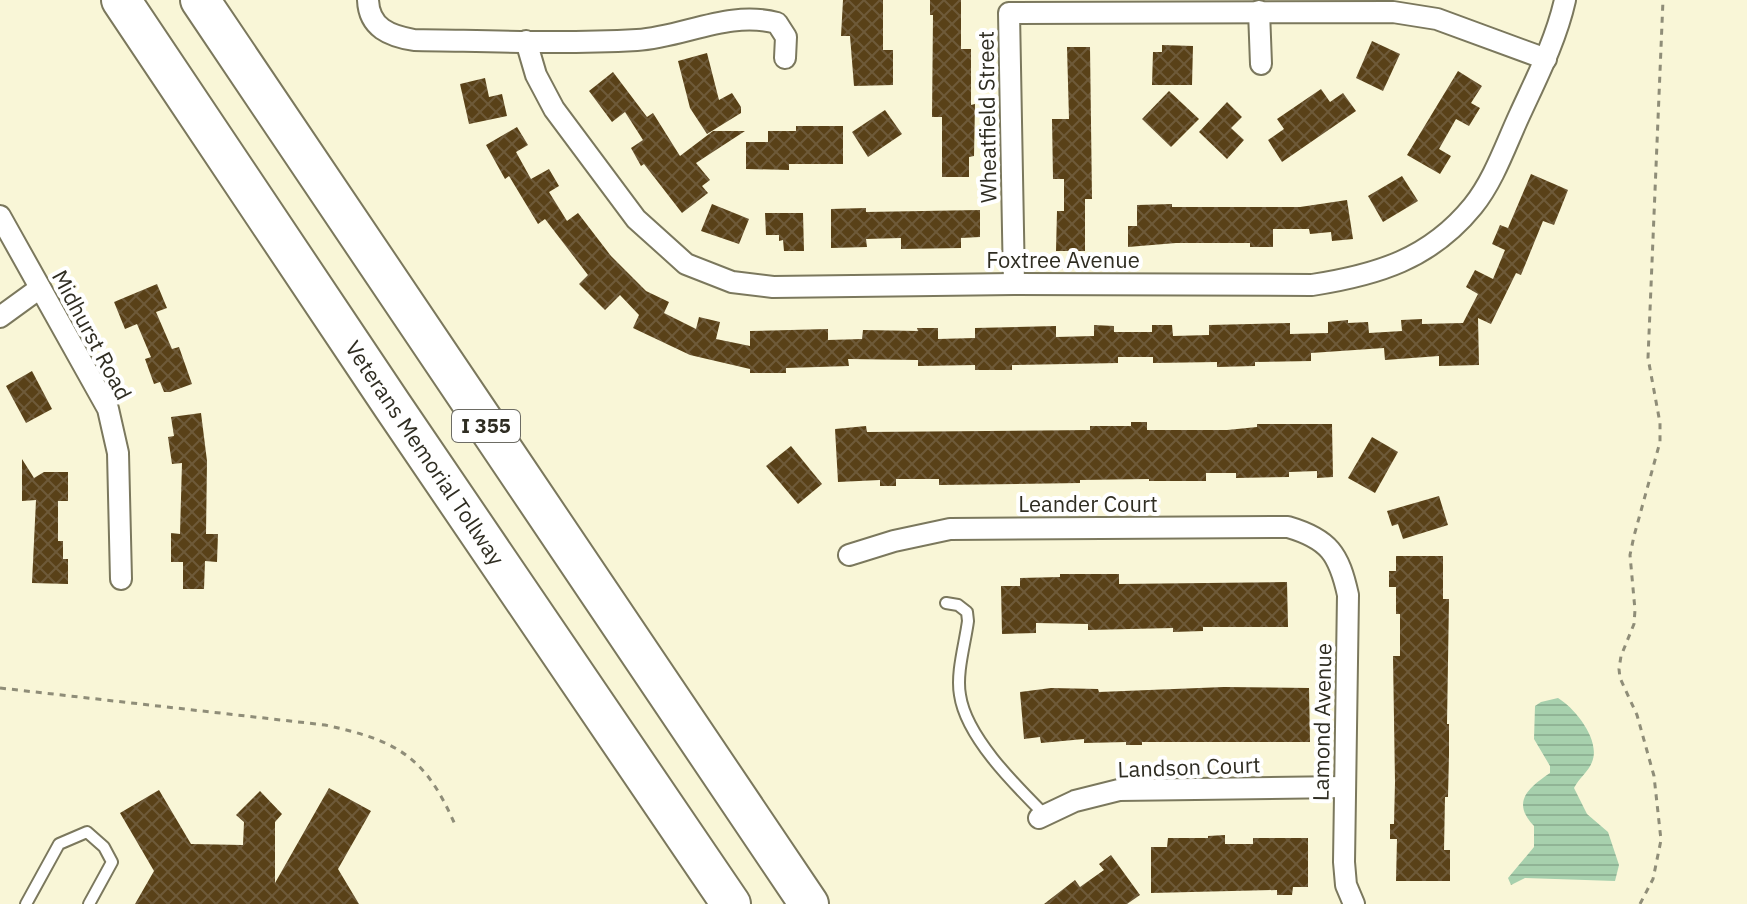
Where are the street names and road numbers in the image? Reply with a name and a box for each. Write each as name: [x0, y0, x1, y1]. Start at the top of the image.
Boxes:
street label: Wheatfield Street: [970, 31, 1003, 203]
street label: Foxtree Avenue: [986, 245, 1140, 274]
street label: Midhurst Road: [46, 265, 139, 405]
street label: Veterans Memorial Tollway: [339, 335, 512, 571]
road number: I 355: [452, 410, 520, 442]
street label: Leander Court: [1018, 489, 1158, 518]
street label: Lamond Avenue: [1306, 643, 1337, 801]
street label: Landson Court: [1117, 750, 1261, 783]

